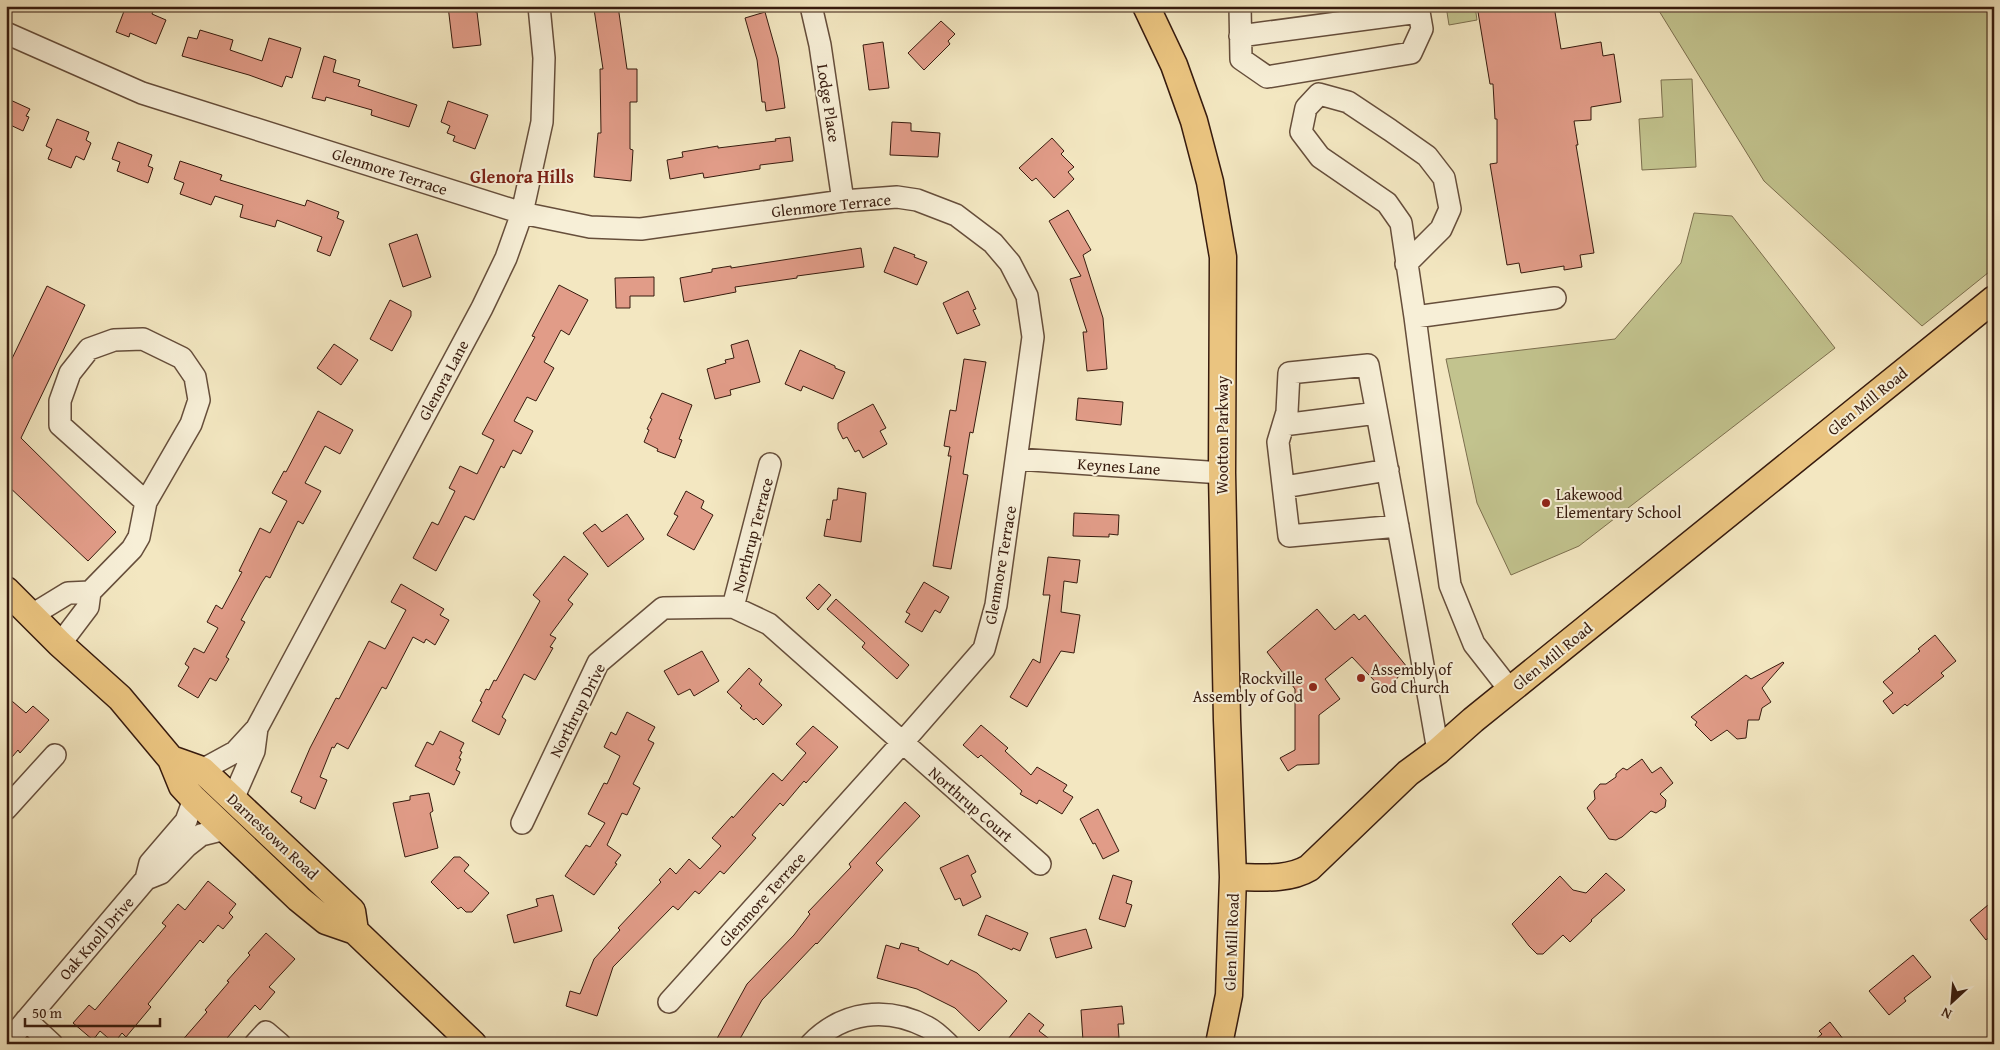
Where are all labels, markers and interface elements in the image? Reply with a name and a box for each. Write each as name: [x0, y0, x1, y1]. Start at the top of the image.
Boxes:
street label: Lodge Place: [811, 62, 847, 144]
street label: Glenmore Terrace: [329, 141, 451, 201]
district label: Glenora Hills: [470, 163, 574, 190]
street label: Glenmore Terrace: [770, 187, 892, 223]
street label: Glenora Lane: [412, 336, 474, 424]
street label: Glen Mill Road: [1822, 361, 1913, 441]
street label: Wootton Parkway: [1210, 376, 1234, 494]
street label: Keynes Lane: [1077, 451, 1161, 481]
street label: Northrup Terrace: [725, 475, 779, 595]
place label: Lakewood Elementary School: [1556, 482, 1682, 524]
marker: Lakewood Elementary School: [1540, 497, 1552, 509]
street label: Glenmore Terrace: [978, 504, 1022, 626]
street label: Glen Mill Road: [1507, 616, 1598, 696]
place label: Assembly of God Church: [1371, 657, 1453, 699]
street label: Northrup Drive: [543, 659, 611, 761]
place label: Rockville Assembly of God: [1193, 666, 1303, 708]
marker: Assembly of God Church: [1355, 672, 1367, 684]
marker: Rockville Assembly of God: [1307, 681, 1319, 693]
street label: Northrup Court: [923, 760, 1019, 848]
street label: Darnestown Road: [222, 787, 325, 885]
street label: Glenmore Terrace: [713, 846, 811, 952]
street label: Oak Knoll Drive: [53, 891, 139, 985]
street label: Glen Mill Road: [1217, 892, 1245, 991]
north arrow: [1928, 978, 1978, 1028]
scale bar: [25, 995, 160, 1027]
text: 50 m: [32, 1002, 63, 1023]
text: N: [1937, 1002, 1955, 1025]

